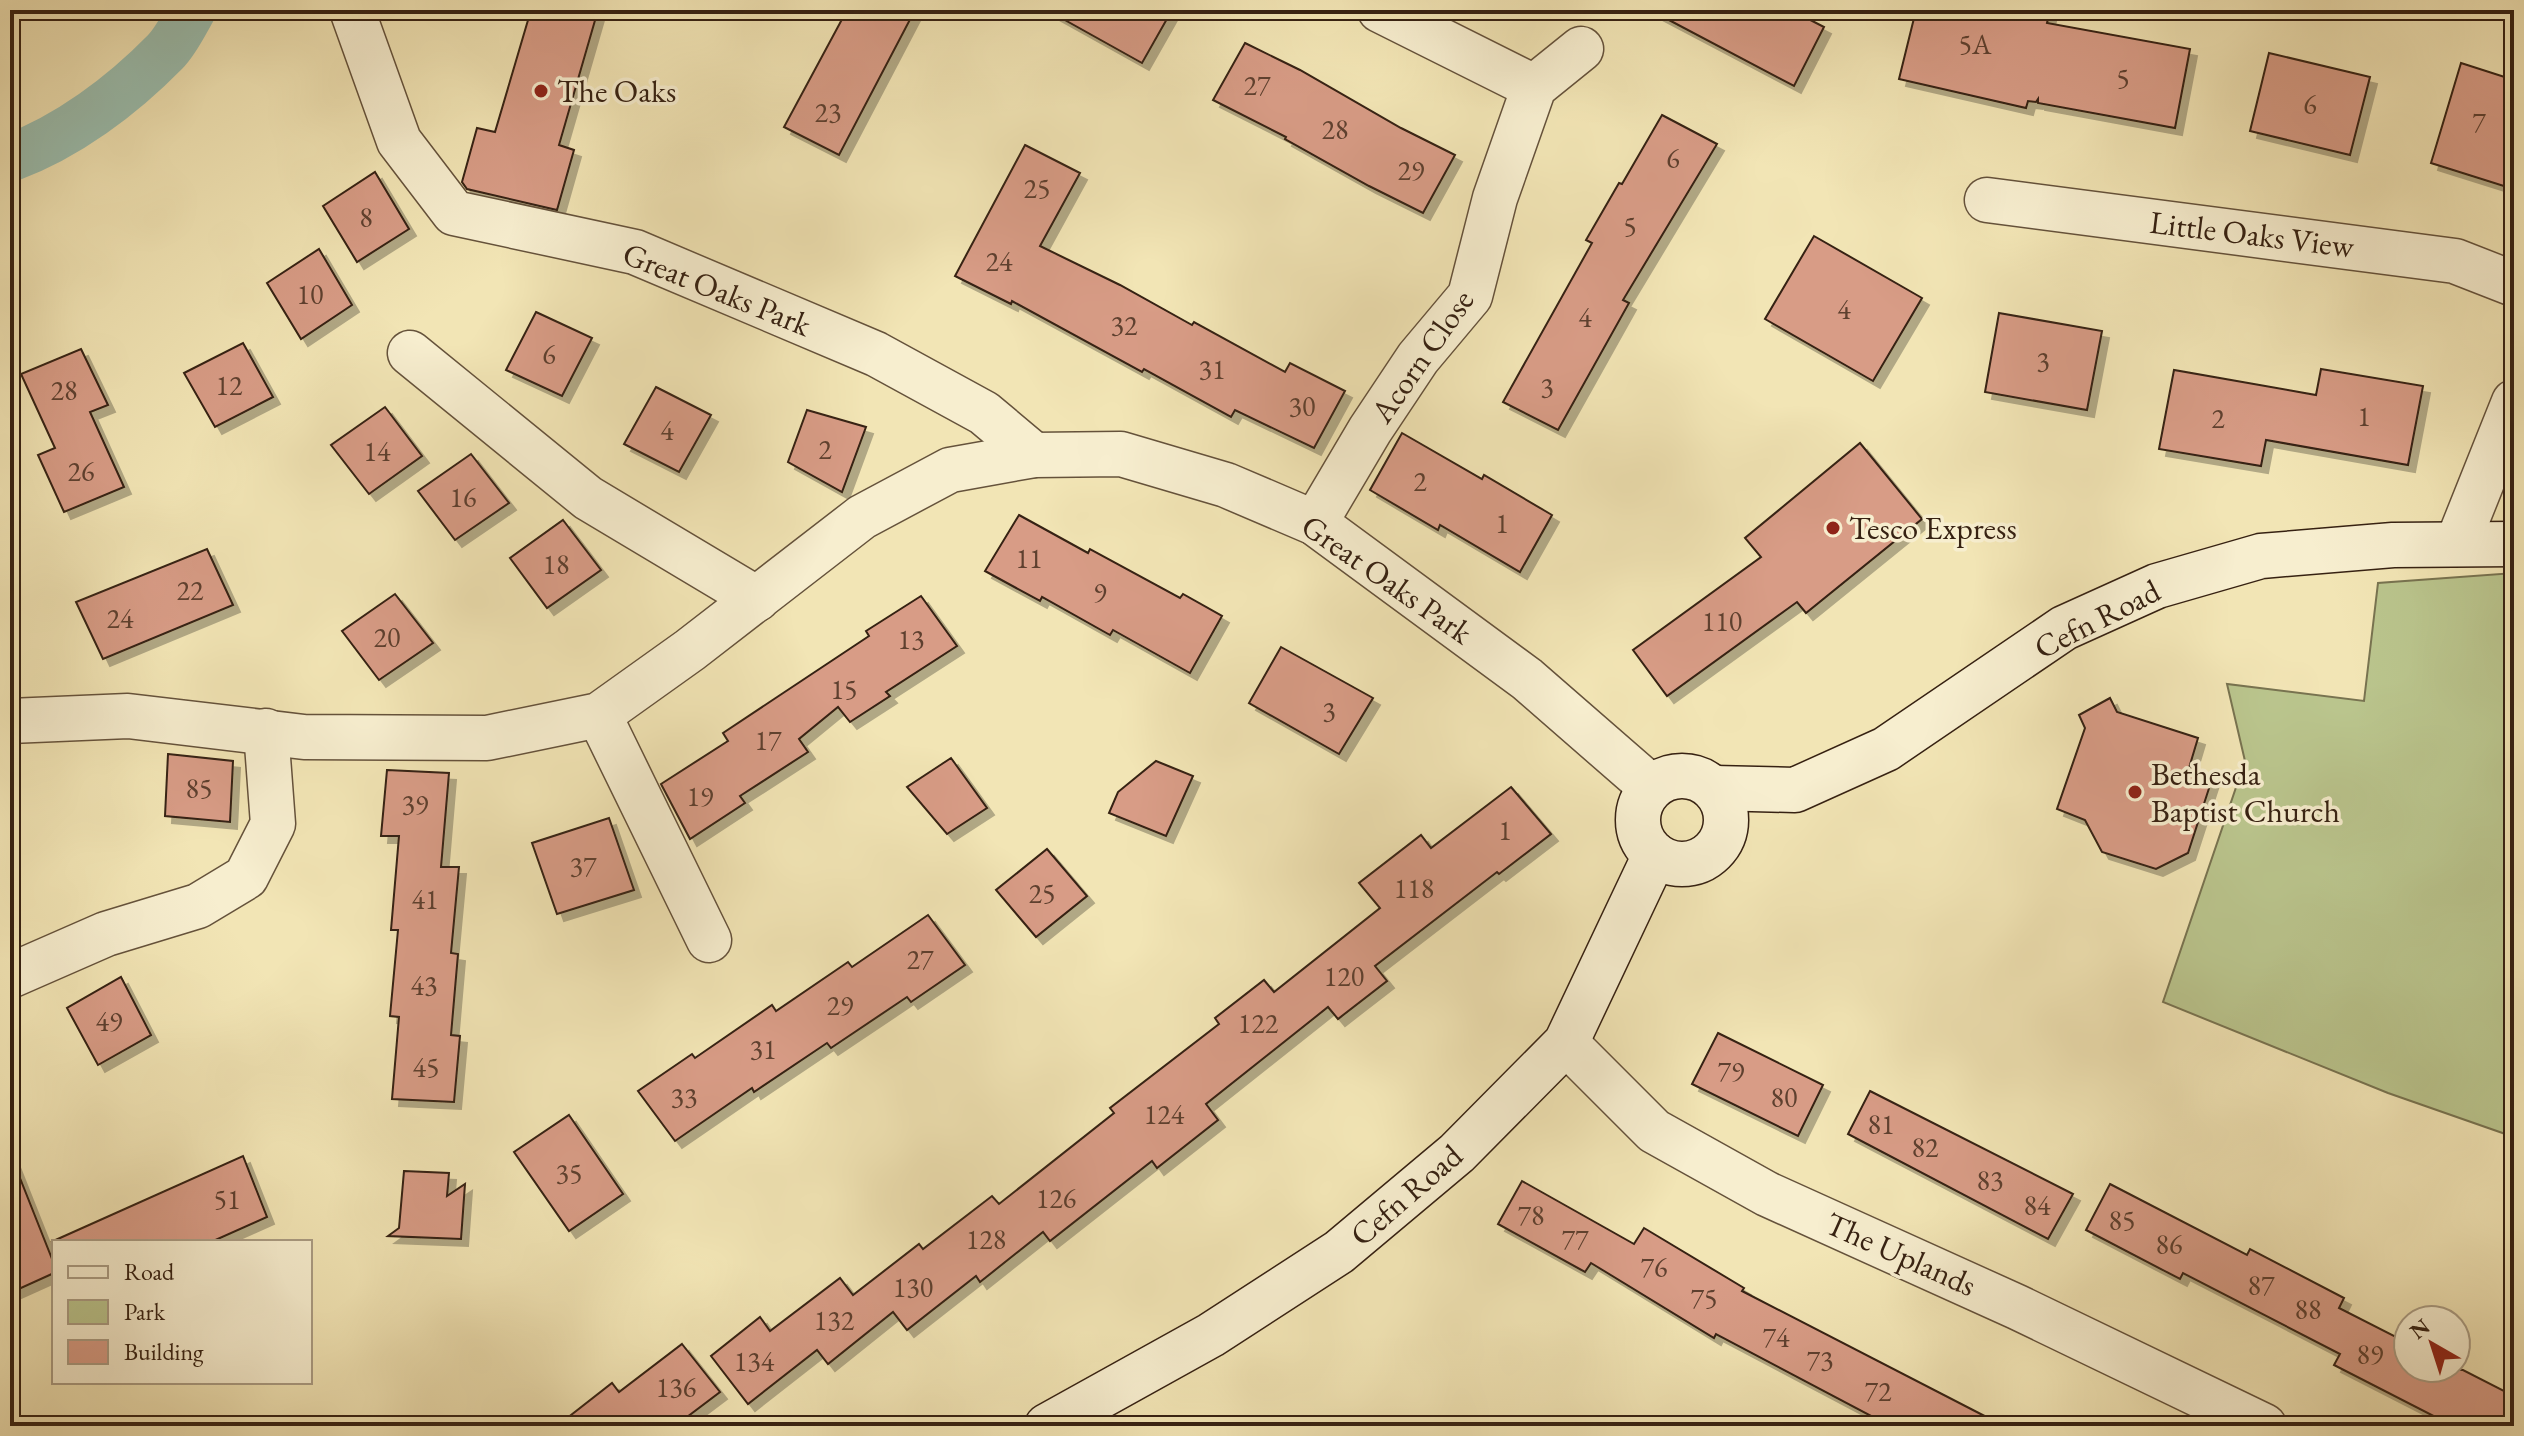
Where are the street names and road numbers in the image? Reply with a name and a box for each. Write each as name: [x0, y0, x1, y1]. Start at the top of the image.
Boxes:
street label: Little Oaks View: [2148, 201, 2357, 267]
street label: Great Oaks Park: [617, 232, 818, 346]
street label: Acorn Close: [1360, 281, 1483, 432]
street label: Great Oaks Park: [1293, 505, 1481, 654]
street label: Cefn Road: [2027, 569, 2168, 669]
street label: Cefn Road: [1341, 1134, 1472, 1255]
street label: The Uplands: [1819, 1202, 1983, 1306]

